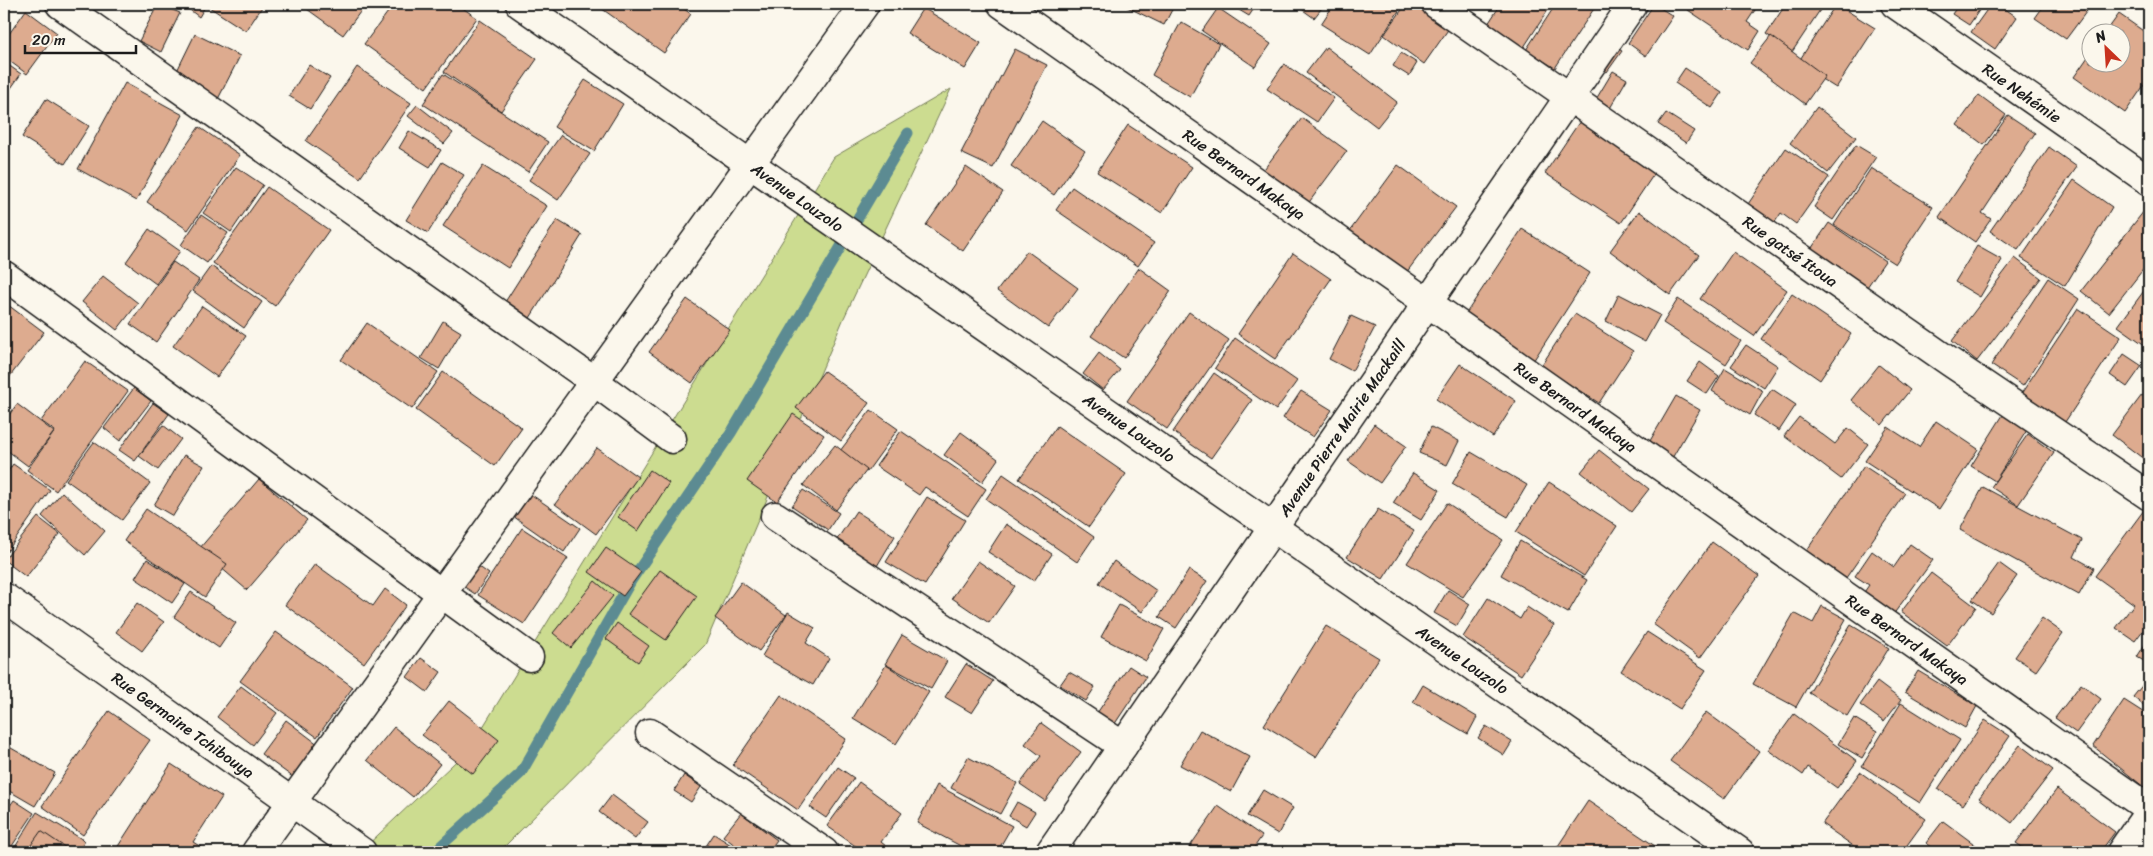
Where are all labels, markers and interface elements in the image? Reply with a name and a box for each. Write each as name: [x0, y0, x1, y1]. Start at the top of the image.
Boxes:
scale bar: [25, 22, 136, 54]
north arrow: [2080, 22, 2130, 72]
text: N: [2090, 23, 2111, 50]
text: 20 m: [32, 27, 66, 53]
street label: Rue Nehémie: [1976, 55, 2068, 131]
street label: Rue Bernard Makaya: [1177, 121, 1312, 228]
street label: Avenue Louzolo: [744, 154, 850, 240]
street label: Rue gatsé Itoua: [1737, 207, 1844, 294]
street label: Avenue Pierre Mairie Mackaill: [1270, 332, 1414, 524]
street label: Rue Bernard Makaya: [1508, 353, 1643, 460]
street label: Avenue Louzolo: [1076, 384, 1182, 470]
street label: Rue Bernard Makaya: [1840, 586, 1975, 693]
street label: Avenue Louzolo: [1409, 616, 1515, 702]
street label: Rue Germaine Tchibouya: [105, 663, 261, 786]

